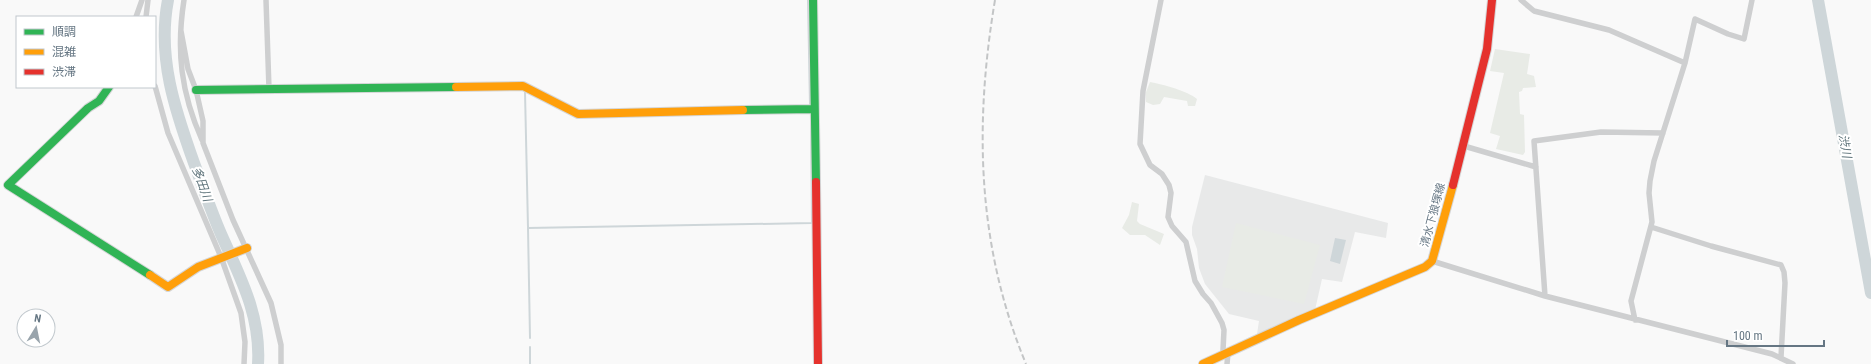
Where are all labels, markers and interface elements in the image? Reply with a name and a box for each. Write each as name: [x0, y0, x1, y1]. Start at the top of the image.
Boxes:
legend: [16, 16, 156, 88]
text: 順調: [52, 25, 76, 39]
text: 混雑: [52, 45, 76, 59]
text: 渋滞: [52, 65, 76, 79]
water label: 渋川: [1836, 133, 1854, 161]
water label: 多田川: [189, 165, 215, 205]
street label: 清水下狼塚線: [1418, 181, 1448, 249]
north arrow: [16, 308, 56, 348]
text: N: [33, 312, 42, 326]
scale bar: [1727, 322, 1824, 348]
text: 100 m: [1733, 329, 1763, 343]

